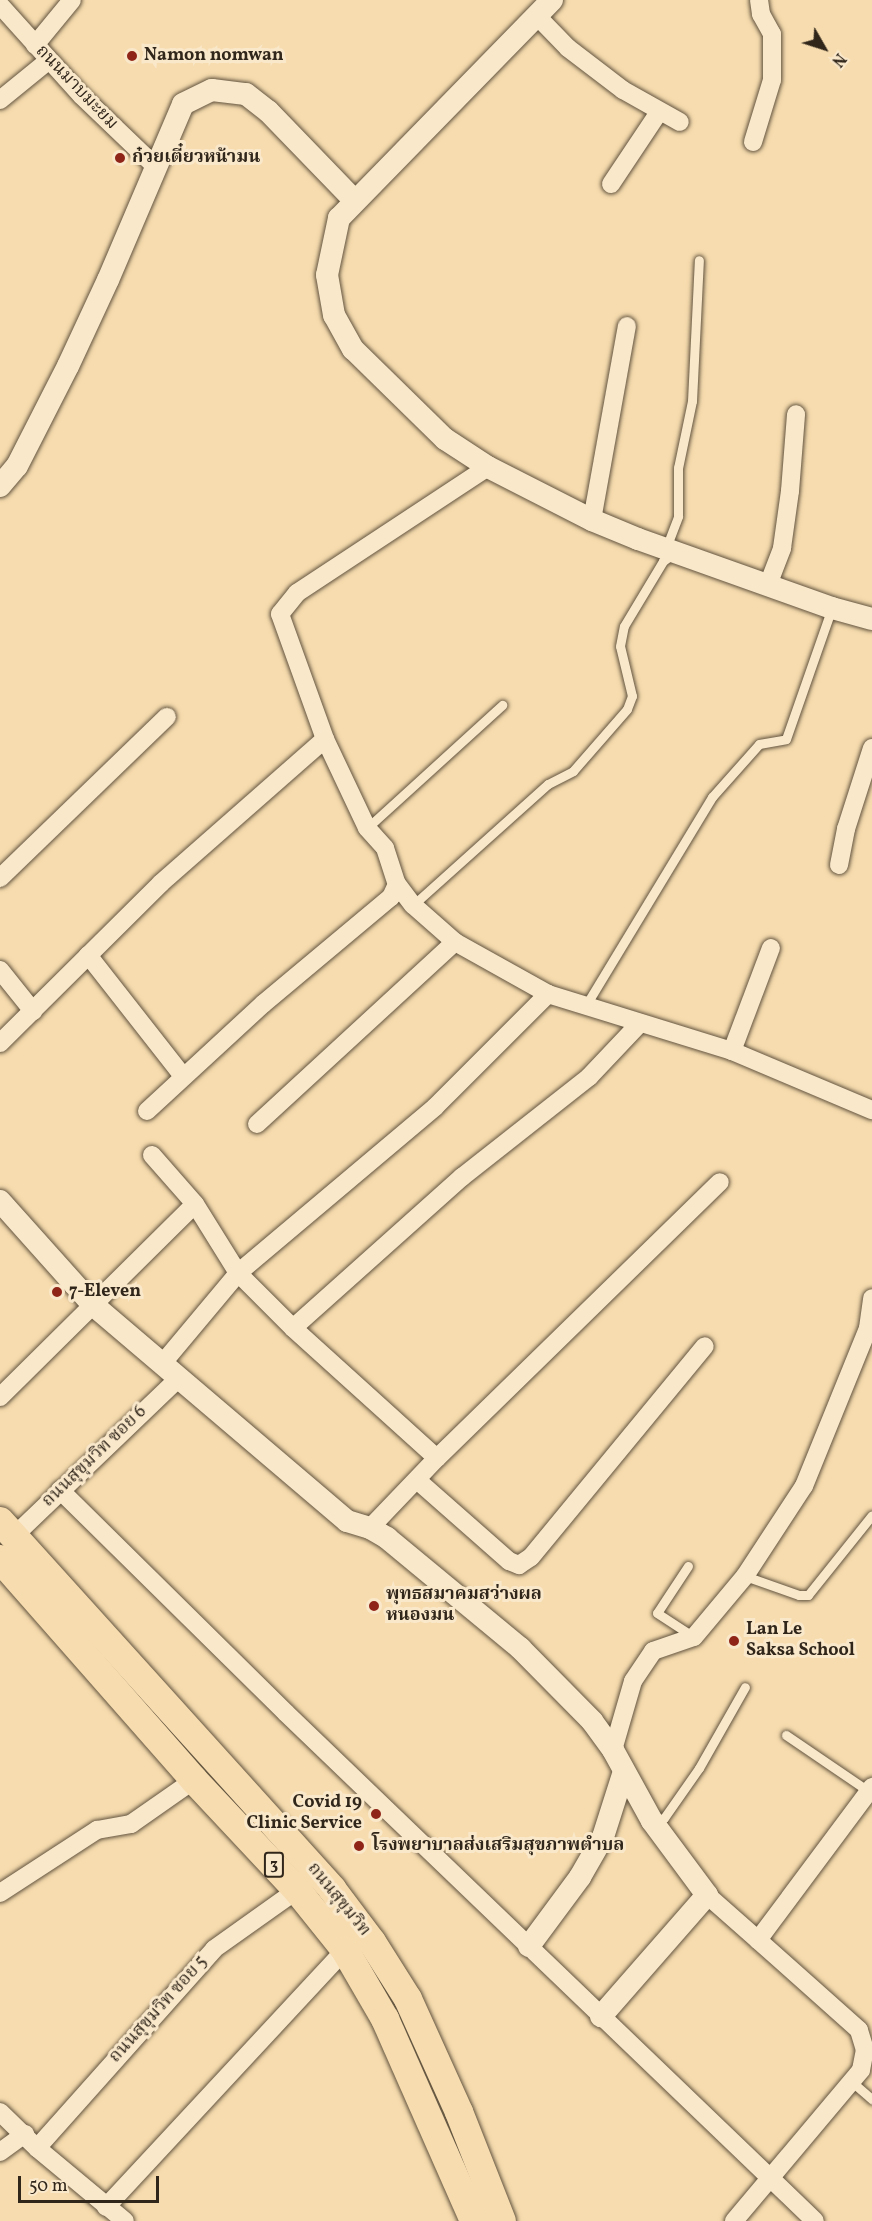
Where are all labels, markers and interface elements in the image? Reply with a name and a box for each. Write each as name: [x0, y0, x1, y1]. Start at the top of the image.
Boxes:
north arrow: [794, 18, 854, 78]
street label: ถนนมาบมะยม: [30, 41, 122, 135]
place label: Namon nomwan: [144, 45, 284, 67]
text: N: [826, 48, 850, 71]
marker: Namon nomwan: [125, 49, 139, 63]
place label: ก๋วยเตี๋ยวหน้ามน: [132, 147, 260, 169]
marker: ก๋วยเตี๋ยวหน้ามน: [113, 151, 127, 165]
place label: 7-Eleven: [69, 1281, 141, 1303]
marker: 7-Eleven: [50, 1285, 64, 1299]
street label: ถนนสุขุมวิท ซอย 6: [38, 1402, 152, 1512]
place label: พุทธสมาคมสว่างผล หนองมน: [386, 1585, 542, 1628]
marker: พุทธสมาคมสว่างผล หนองมน: [367, 1599, 381, 1613]
place label: Lan Le Saksa School: [746, 1620, 855, 1662]
marker: Lan Le Saksa School: [727, 1634, 741, 1648]
place label: Covid 19 Clinic Service: [247, 1793, 362, 1836]
marker: Covid 19 Clinic Service: [367, 1805, 385, 1823]
place label: โรงพยาบาลส่งเสริมสุขภาพตำบล: [372, 1835, 624, 1857]
marker: โรงพยาบาลส่งเสริมสุขภาพตำบล: [350, 1837, 368, 1855]
road number: 3: [264, 1852, 284, 1878]
street label: ถนนสุขุมวิท: [302, 1859, 374, 1941]
street label: ถนนสุขุมวิท ซอย 5: [105, 1952, 213, 2068]
scale bar: [21, 2164, 162, 2202]
text: 50 m: [29, 2174, 68, 2199]

